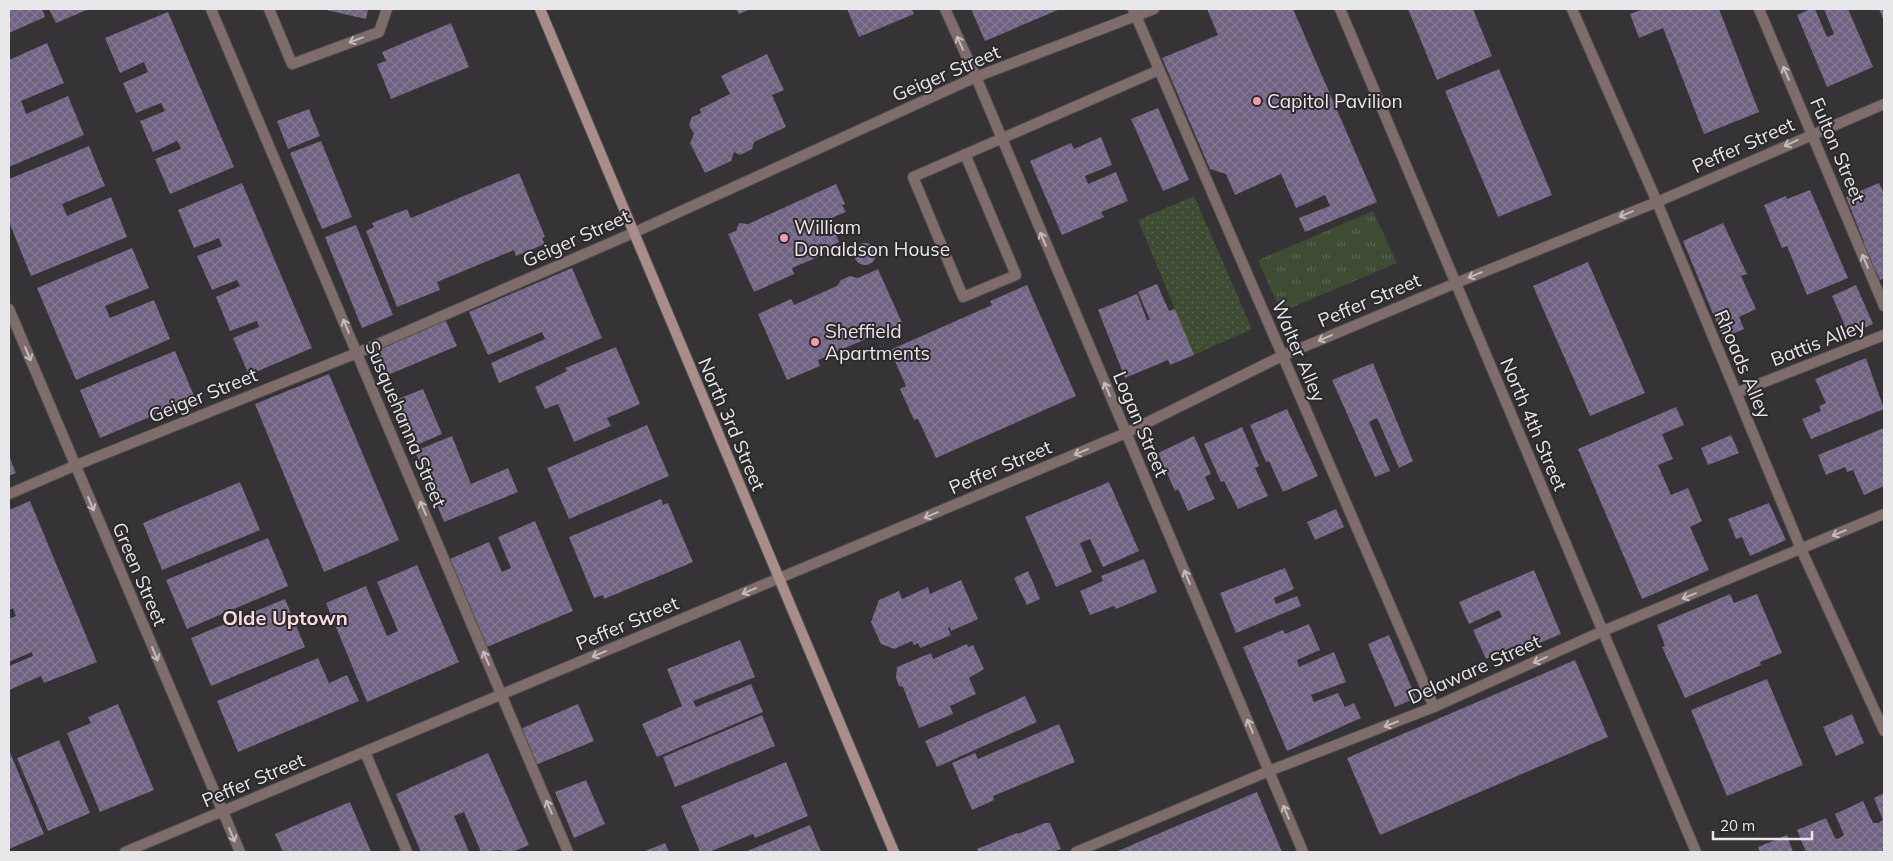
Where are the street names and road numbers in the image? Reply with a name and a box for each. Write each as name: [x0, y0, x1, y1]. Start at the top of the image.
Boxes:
street label: Geiger Street: [888, 39, 1004, 107]
street label: Fulton Street: [1805, 94, 1871, 207]
street label: Peffer Street: [1688, 112, 1798, 178]
street label: Geiger Street: [519, 204, 634, 272]
street label: Peffer Street: [1314, 267, 1424, 332]
street label: Walter Alley: [1267, 297, 1331, 405]
street label: Rhoads Alley: [1709, 306, 1777, 422]
street label: Battis Alley: [1767, 313, 1869, 371]
street label: Susquehanna Street: [360, 337, 452, 511]
street label: North 3rd Street: [693, 354, 771, 494]
street label: North 4th Street: [1495, 354, 1573, 494]
street label: Geiger Street: [145, 362, 261, 428]
street label: Logan Street: [1108, 367, 1174, 481]
street label: Peffer Street: [945, 434, 1055, 499]
street label: Green Street: [107, 519, 173, 630]
street label: Peffer Street: [572, 590, 682, 655]
street label: Delaware Street: [1404, 629, 1544, 709]
street label: Peffer Street: [198, 747, 308, 812]

